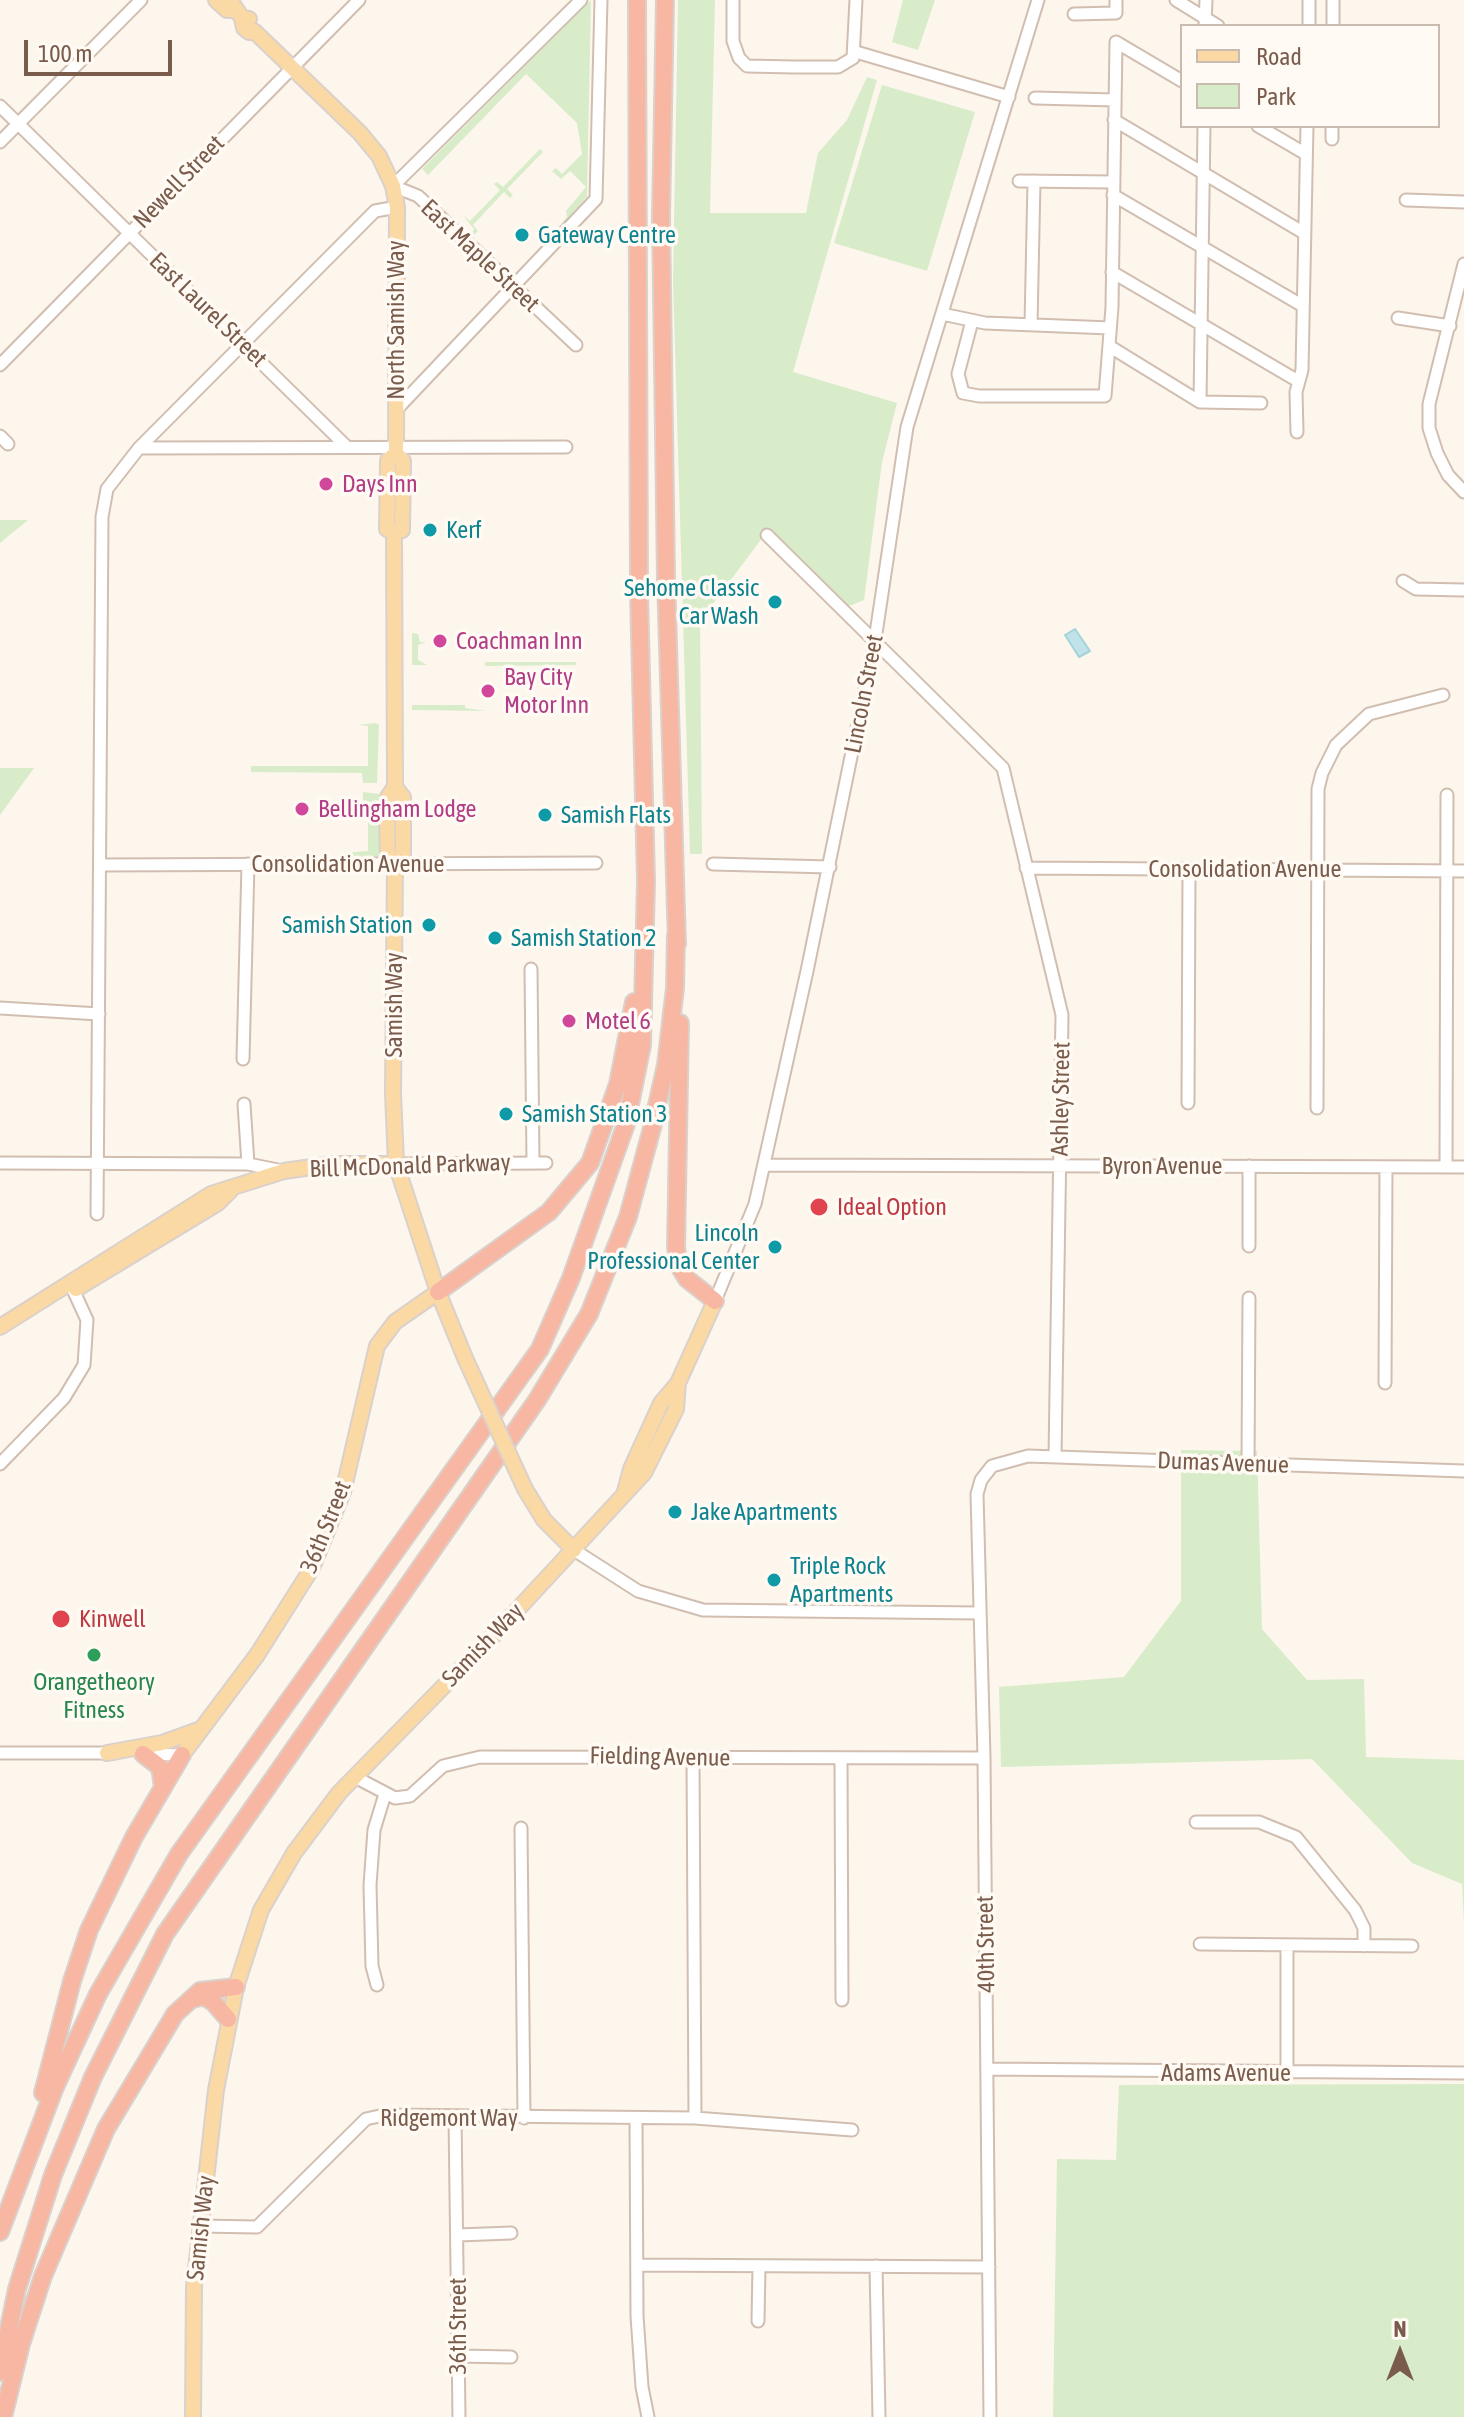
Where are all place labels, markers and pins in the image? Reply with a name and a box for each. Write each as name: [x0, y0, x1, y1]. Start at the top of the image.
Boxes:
place label: Gateway Centre: [538, 221, 676, 249]
marker: Gateway Centre: [513, 226, 531, 244]
place label: Days Inn: [342, 470, 418, 498]
marker: Days Inn: [317, 475, 335, 493]
place label: Kerf: [446, 516, 482, 544]
marker: Kerf: [421, 521, 439, 539]
place label: Sehome Classic Car Wash: [624, 574, 759, 630]
marker: Sehome Classic Car Wash: [766, 593, 784, 611]
place label: Coachman Inn: [456, 627, 583, 655]
marker: Coachman Inn: [431, 632, 449, 650]
place label: Bay City Motor Inn: [504, 663, 589, 719]
marker: Bay City Motor Inn: [479, 682, 497, 700]
place label: Bellingham Lodge: [318, 795, 477, 823]
marker: Bellingham Lodge: [293, 800, 311, 818]
place label: Samish Flats: [561, 801, 671, 829]
marker: Samish Flats: [536, 806, 554, 824]
place label: Samish Station: [282, 911, 413, 939]
marker: Samish Station: [420, 916, 438, 934]
place label: Samish Station 2: [511, 924, 657, 952]
marker: Samish Station 2: [486, 929, 504, 947]
place label: Motel 6: [585, 1007, 651, 1035]
marker: Motel 6: [560, 1012, 578, 1030]
place label: Samish Station 3: [522, 1100, 668, 1128]
marker: Samish Station 3: [497, 1105, 515, 1123]
place label: Ideal Option: [837, 1193, 947, 1221]
marker: Ideal Option: [808, 1196, 830, 1218]
place label: Lincoln Professional Center: [587, 1219, 759, 1275]
marker: Lincoln Professional Center: [766, 1238, 784, 1256]
place label: Jake Apartments: [691, 1498, 837, 1526]
marker: Jake Apartments: [666, 1503, 684, 1521]
place label: Triple Rock Apartments: [790, 1552, 893, 1608]
marker: Triple Rock Apartments: [765, 1571, 783, 1589]
place label: Kinwell: [79, 1605, 146, 1633]
marker: Kinwell: [50, 1608, 72, 1630]
marker: Orangetheory Fitness: [85, 1646, 103, 1664]
place label: Orangetheory Fitness: [33, 1668, 155, 1724]

